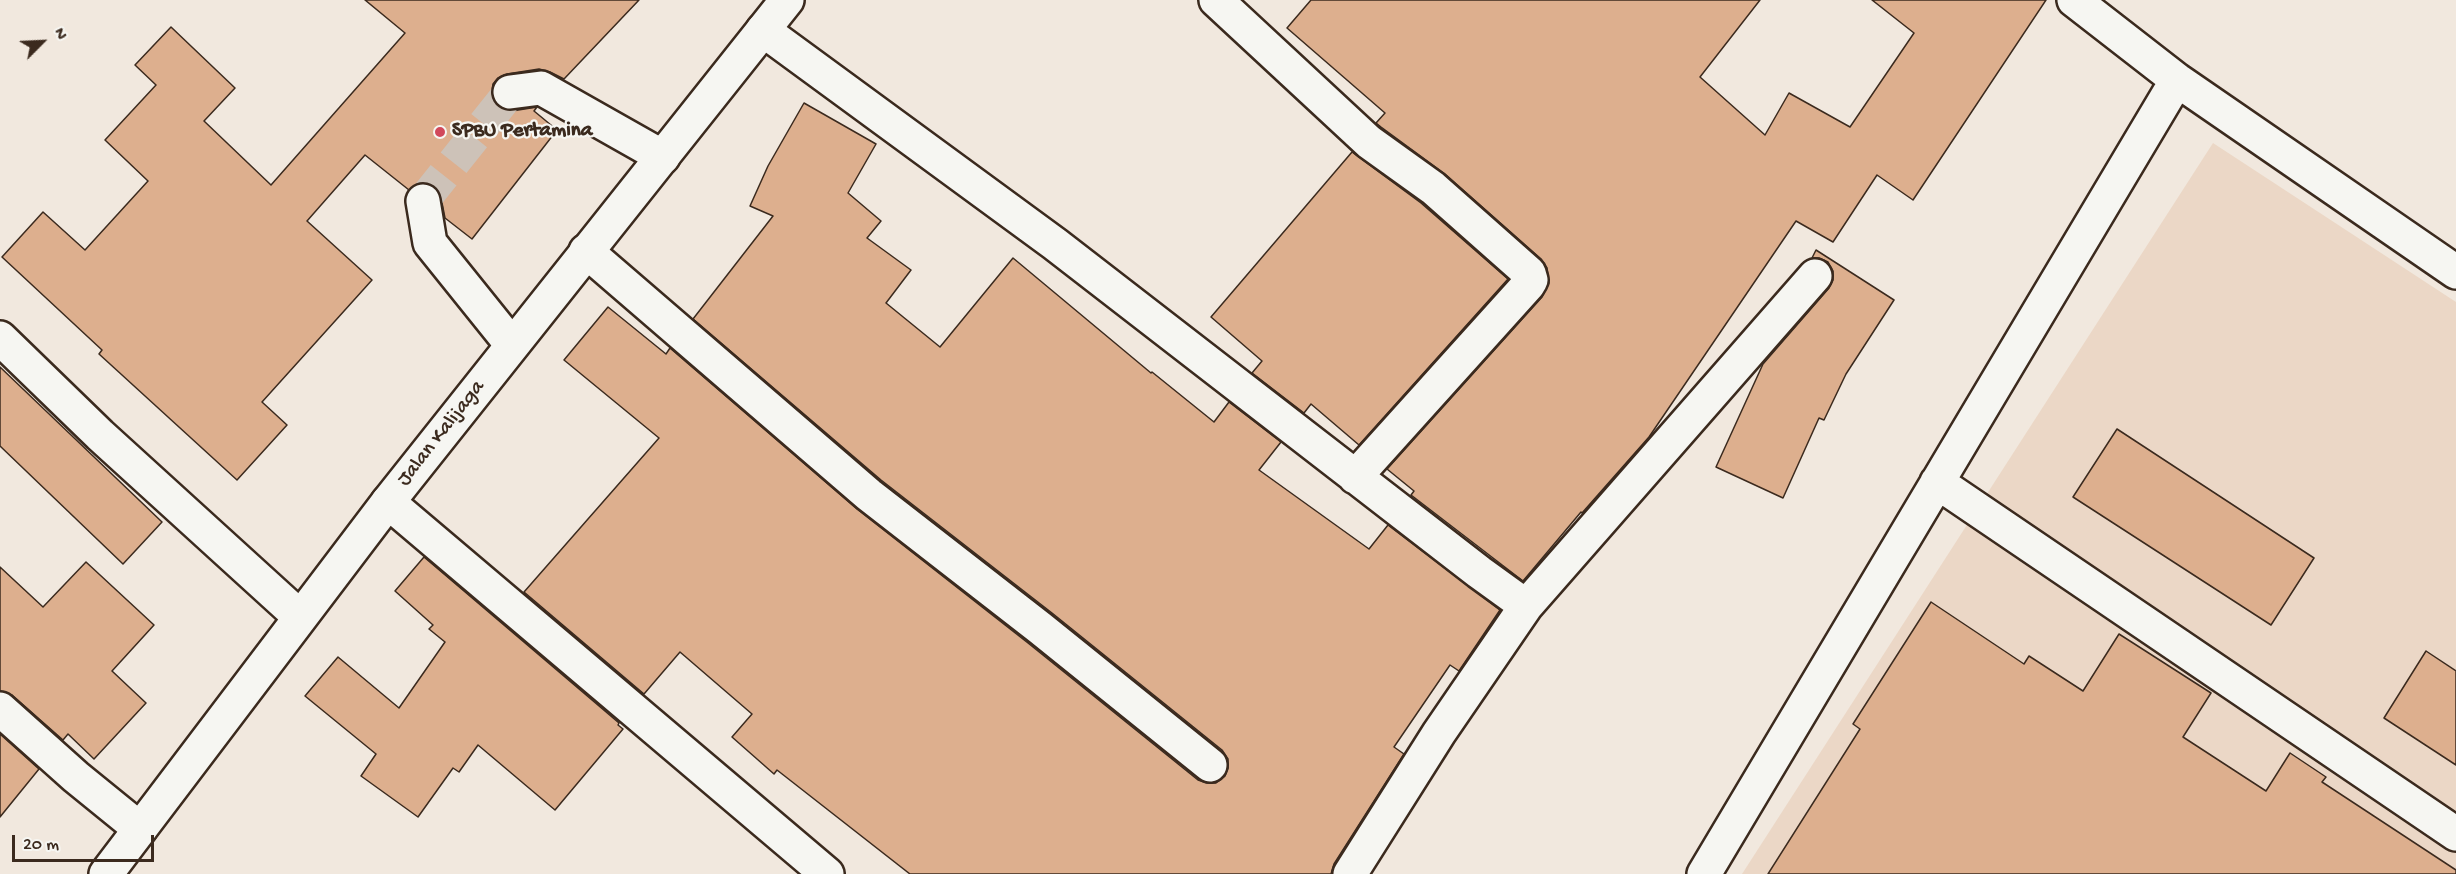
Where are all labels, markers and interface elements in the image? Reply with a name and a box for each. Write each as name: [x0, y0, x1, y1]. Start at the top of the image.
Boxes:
north arrow: [12, 12, 72, 72]
text: N: [48, 26, 70, 43]
place label: SPBU Pertamina: [452, 119, 592, 145]
marker: SPBU Pertamina: [433, 125, 447, 139]
street label: Jalan Kalijaga: [393, 376, 491, 492]
scale bar: [15, 823, 158, 861]
text: 20 m: [23, 835, 59, 856]

